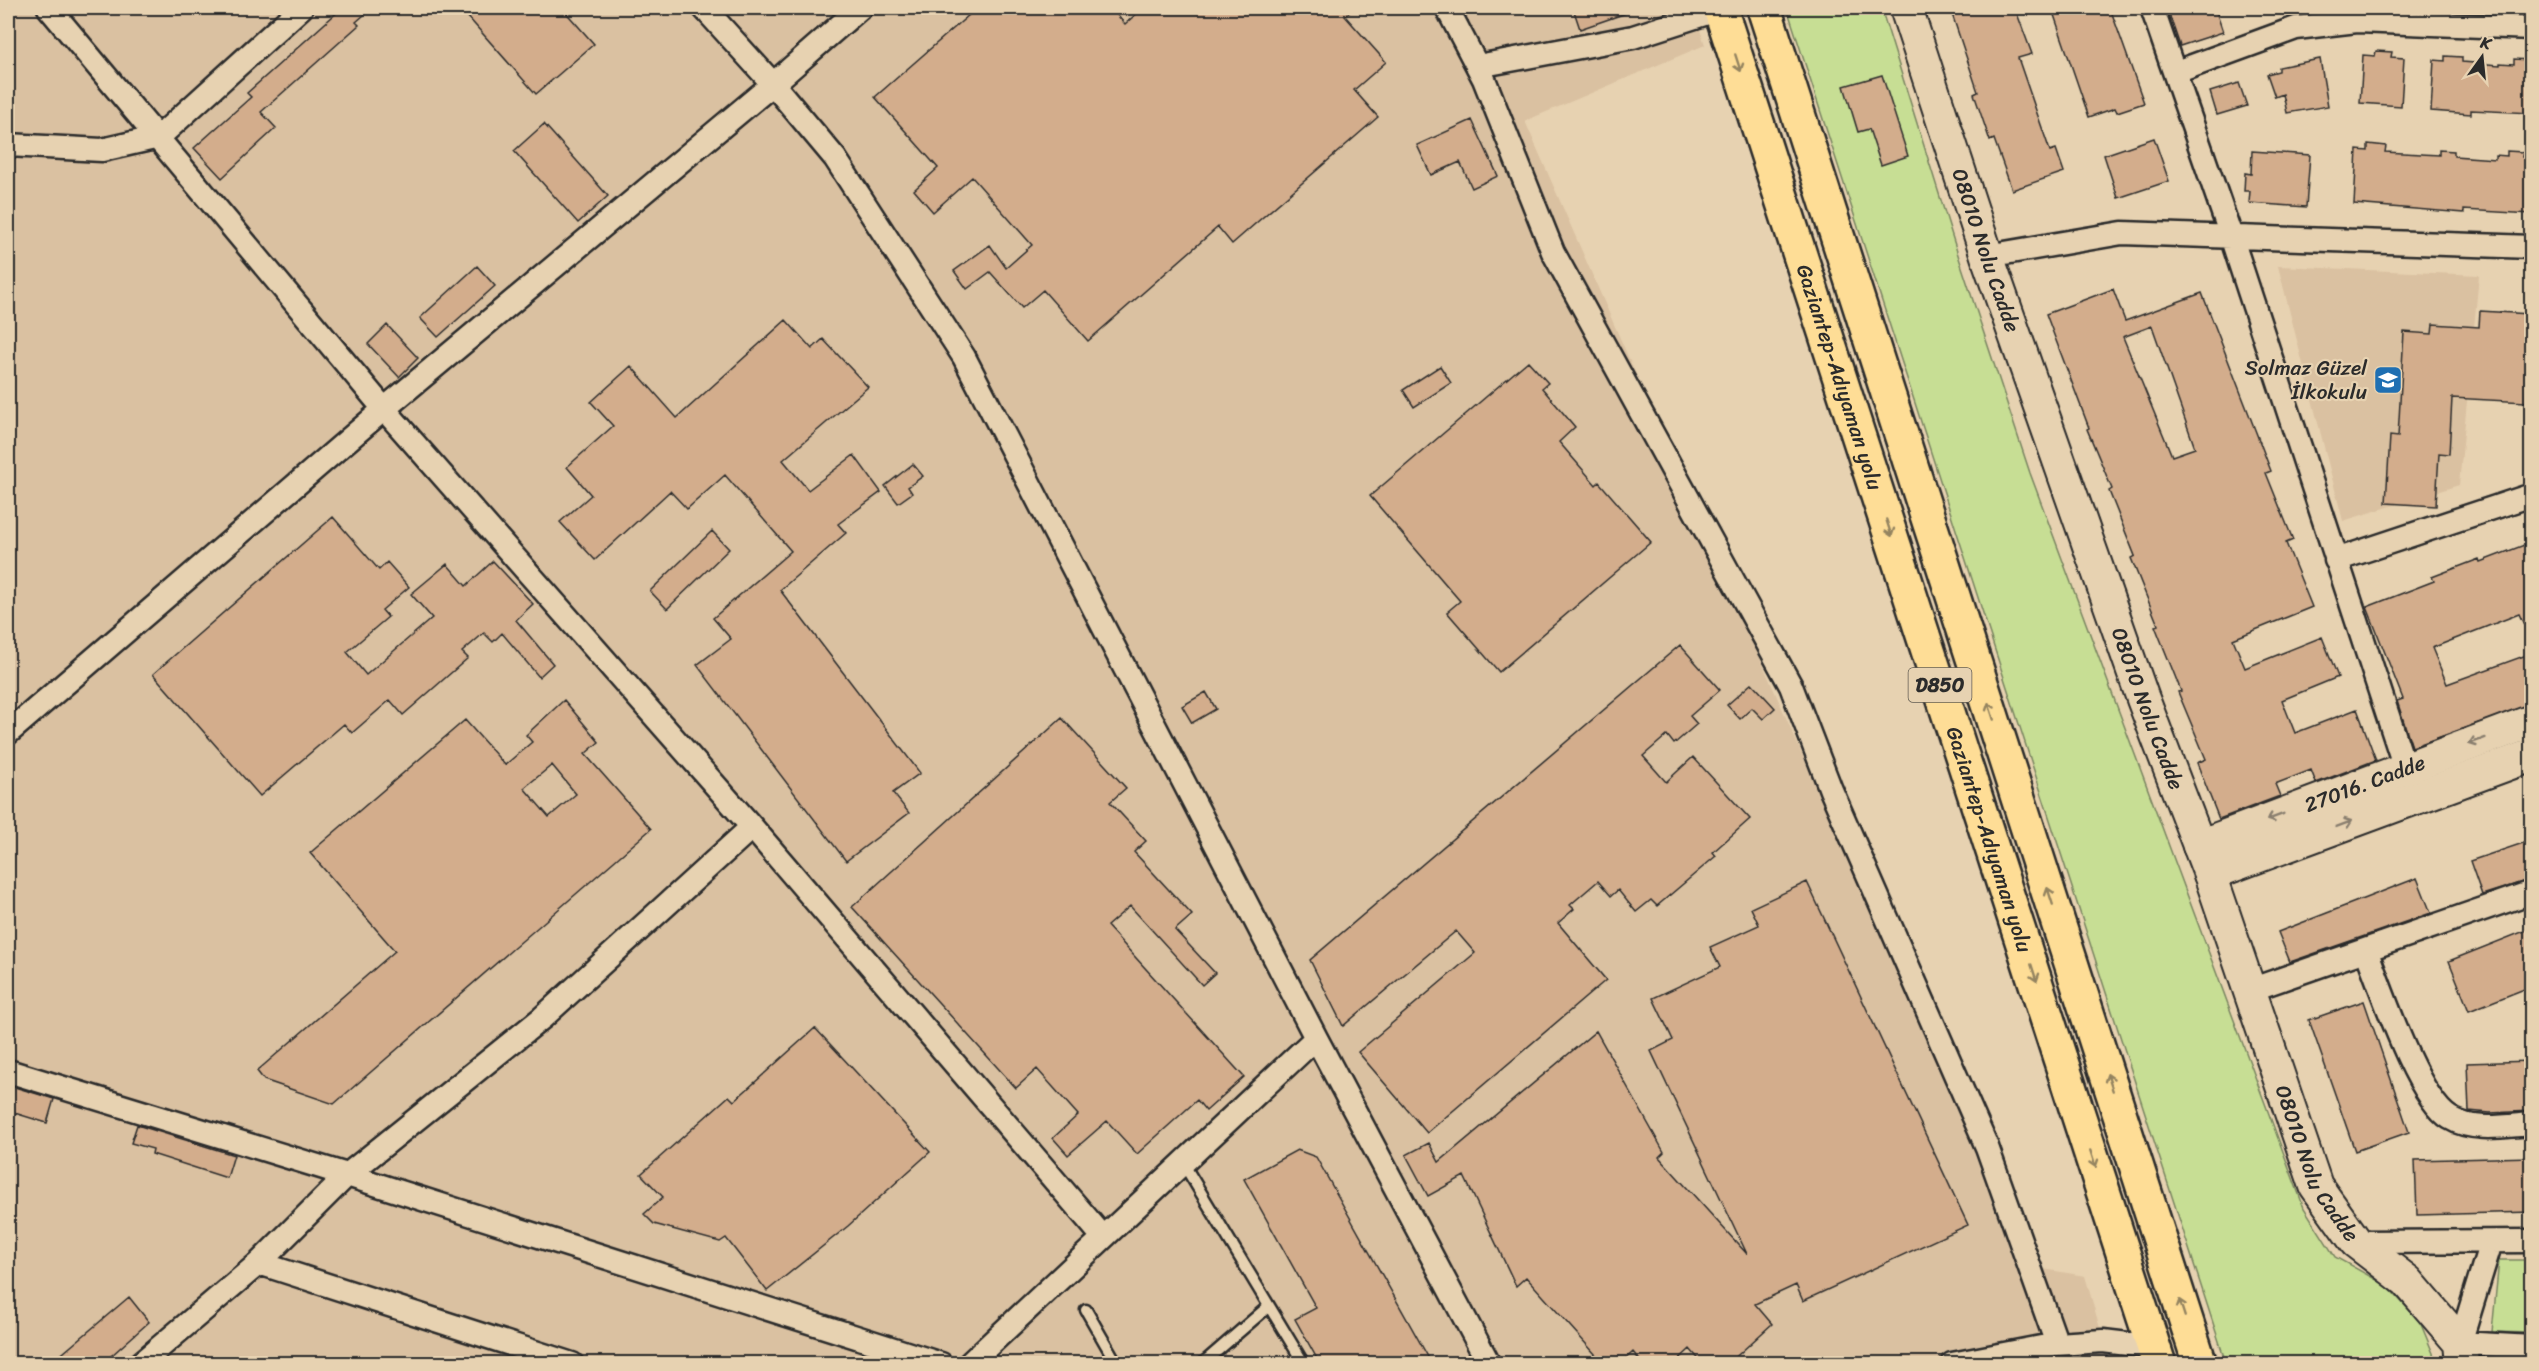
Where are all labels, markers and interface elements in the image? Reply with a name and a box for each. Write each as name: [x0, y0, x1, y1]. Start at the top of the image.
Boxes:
north arrow: [2452, 27, 2512, 87]
text: K: [2476, 27, 2495, 59]
one-way arrow: [1733, 53, 1744, 72]
street label: 08010 Nolu Cadde: [1940, 163, 2032, 338]
street label: Gaziantep-Adıyaman yolu: [1785, 259, 1894, 496]
place label: Solmaz Güzel İlkokulu: [2245, 349, 2368, 411]
school or university icon: Solmaz Güzel İlkokulu: [2372, 364, 2404, 396]
one-way arrow: [1885, 518, 1896, 537]
street label: 08010 Nolu Cadde: [2100, 622, 2195, 796]
road number: D850: [1908, 668, 1972, 702]
one-way arrow: [1984, 702, 1995, 721]
street label: Gaziantep-Adıyaman yolu: [1935, 722, 2044, 958]
one-way arrow: [2468, 737, 2487, 748]
street label: 27016. Cadde: [2299, 744, 2431, 824]
one-way arrow: [2266, 813, 2284, 824]
one-way arrow: [2334, 818, 2352, 829]
one-way arrow: [2044, 887, 2055, 906]
one-way arrow: [2029, 963, 2040, 982]
one-way arrow: [2104, 1073, 2115, 1092]
street label: 08010 Nolu Cadde: [2264, 1079, 2370, 1250]
one-way arrow: [2088, 1149, 2099, 1168]
one-way arrow: [2176, 1299, 2187, 1318]

